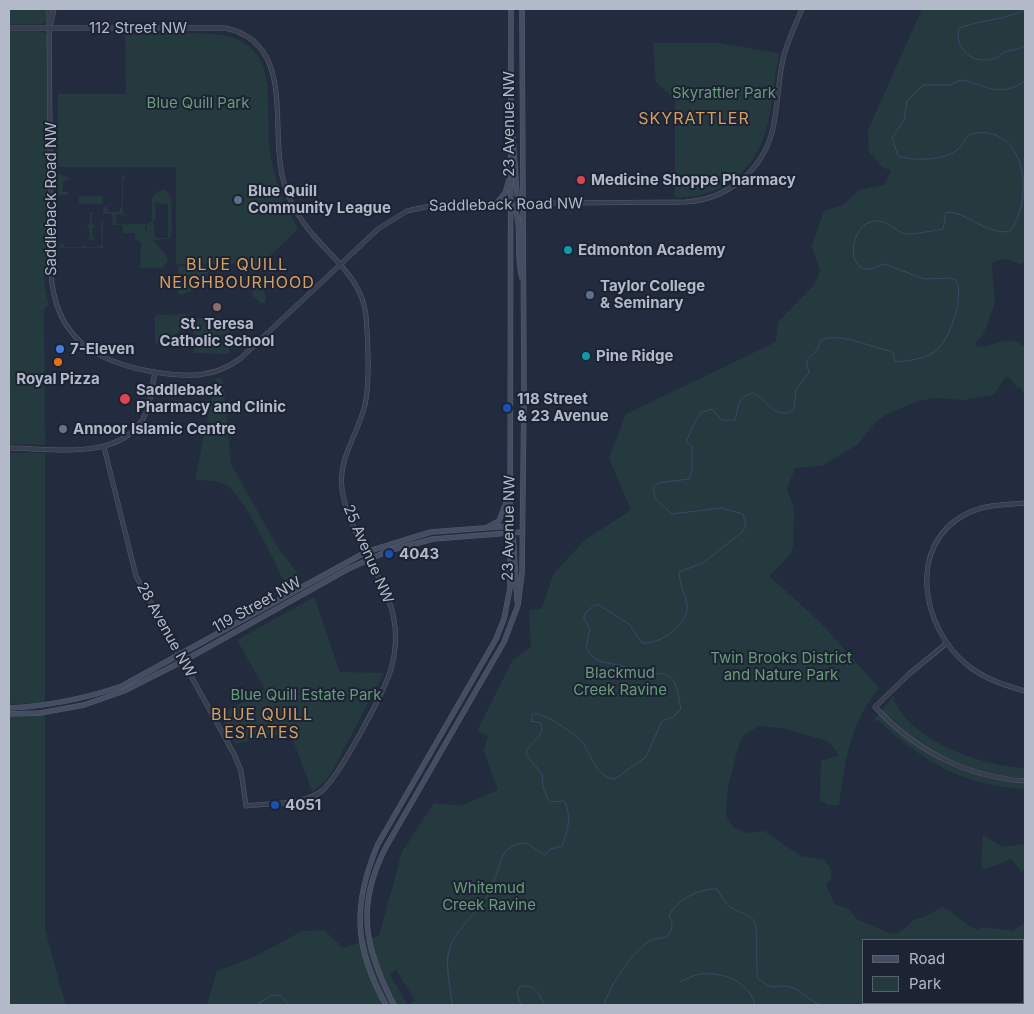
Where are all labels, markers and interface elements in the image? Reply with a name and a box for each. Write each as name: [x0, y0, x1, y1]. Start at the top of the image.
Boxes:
street label: 112 Street NW: [89, 19, 187, 37]
street label: 23 Avenue NW: [500, 71, 518, 177]
park label: Skyrattler Park: [672, 84, 776, 102]
park label: Blue Quill Park: [147, 94, 249, 112]
district label: SKYRATTLER: [637, 109, 751, 129]
street label: Saddleback Road NW: [42, 122, 60, 276]
place label: Medicine Shoppe Pharmacy: [591, 171, 796, 189]
marker: Medicine Shoppe Pharmacy: [575, 174, 587, 186]
place label: Blue Quill Community League: [248, 182, 391, 217]
marker: Blue Quill Community League: [232, 194, 244, 206]
street label: Saddleback Road NW: [429, 195, 583, 215]
place label: Edmonton Academy: [578, 241, 726, 259]
marker: Edmonton Academy: [562, 244, 574, 256]
district label: BLUE QUILL NEIGHBOURHOOD: [158, 255, 316, 293]
place label: Taylor College & Seminary: [600, 277, 705, 312]
marker: Taylor College & Seminary: [584, 289, 596, 301]
marker: St. Teresa Catholic School: [211, 301, 223, 313]
place label: St. Teresa Catholic School: [160, 315, 274, 350]
place label: 7-Eleven: [70, 340, 135, 358]
marker: 7-Eleven: [54, 343, 66, 355]
place label: Pine Ridge: [596, 347, 673, 365]
marker: Pine Ridge: [580, 350, 592, 362]
marker: Royal Pizza: [52, 356, 64, 368]
place label: Royal Pizza: [16, 370, 100, 388]
place label: Saddleback Pharmacy and Clinic: [136, 381, 286, 416]
place label: 118 Street & 23 Avenue: [517, 390, 609, 425]
marker: Saddleback Pharmacy and Clinic: [118, 392, 132, 406]
marker: 118 Street & 23 Avenue: [501, 402, 513, 414]
place label: Annoor Islamic Centre: [73, 420, 236, 438]
marker: Annoor Islamic Centre: [57, 423, 69, 435]
street label: 23 Avenue NW: [499, 475, 519, 581]
street label: 25 Avenue NW: [339, 502, 397, 606]
place label: 4043: [399, 545, 439, 563]
marker: 4043: [383, 548, 395, 560]
street label: 119 Street NW: [210, 573, 304, 637]
street label: 28 Avenue NW: [133, 579, 199, 681]
park label: Twin Brooks District and Nature Park: [710, 649, 852, 684]
park label: Blackmud Creek Ravine: [573, 664, 667, 699]
park label: Blue Quill Estate Park: [231, 686, 381, 704]
district label: BLUE QUILL ESTATES: [210, 705, 314, 743]
place label: 4051: [285, 796, 321, 814]
marker: 4051: [269, 799, 281, 811]
park label: Whitemud Creek Ravine: [442, 879, 536, 914]
legend: [862, 939, 1024, 1004]
text: Road: [909, 949, 945, 968]
text: Park: [909, 974, 941, 993]

